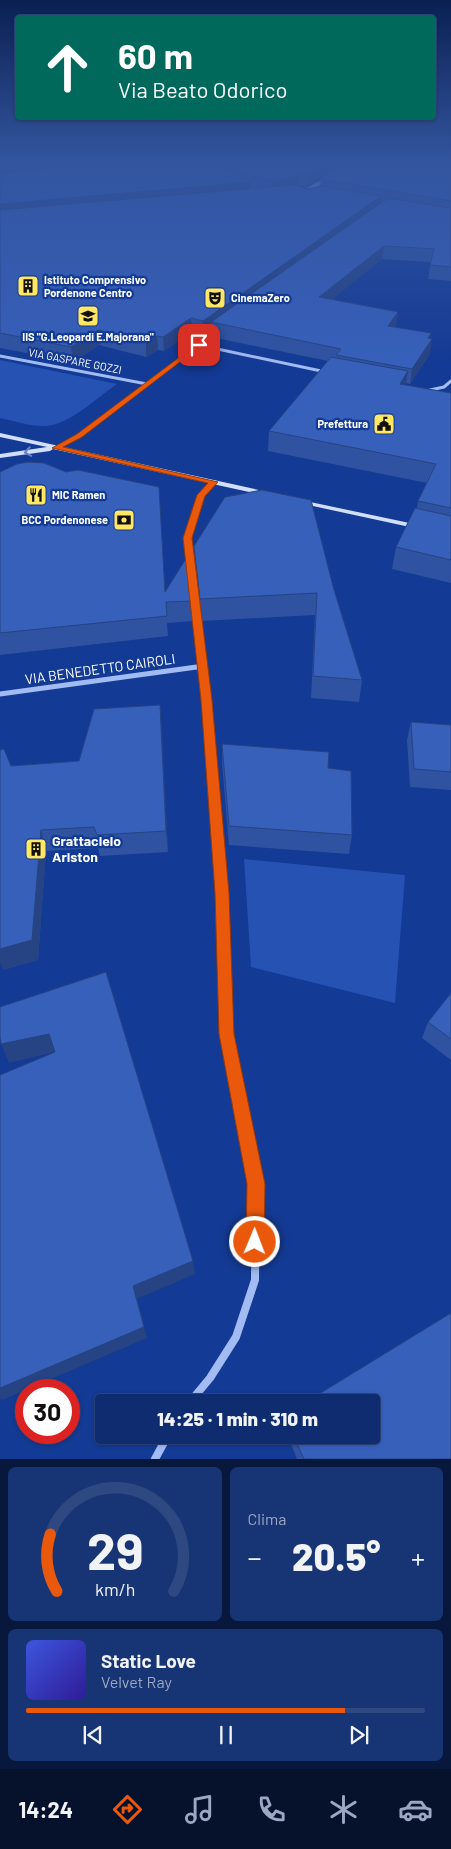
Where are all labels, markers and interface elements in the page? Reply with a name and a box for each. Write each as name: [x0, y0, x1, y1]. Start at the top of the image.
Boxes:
text: 60 m: [118, 34, 193, 76]
icon: ahead: [35, 35, 100, 100]
text: Via Beato Odorico: [118, 76, 288, 102]
place label: Istituto Comprensivo Pordenone Centro: [44, 273, 146, 299]
building icon: Istituto Comprensivo Pordenone Centro: [16, 274, 40, 298]
theatre icon: CinemaZero: [203, 286, 227, 310]
place label: CinemaZero: [231, 291, 290, 304]
school or university icon: IIS "G.Leopardi E.Majorana": [76, 304, 100, 328]
pin: [178, 324, 220, 366]
place label: IIS "G.Leopardi E.Majorana": [22, 330, 154, 343]
icon: arrive: [185, 331, 213, 359]
street label: VIA GASPARE GOZZI: [27, 345, 123, 376]
public building icon: Prefettura: [372, 412, 396, 436]
place label: Prefettura: [317, 417, 368, 430]
one-way arrow: [23, 447, 32, 457]
restaurant icon: MIC Ramen: [24, 483, 48, 507]
place label: MIC Ramen: [52, 488, 105, 501]
bank icon: BCC Pordenonese: [112, 508, 136, 532]
place label: BCC Pordenonese: [21, 513, 108, 526]
street label: VIA BENEDETTO CAIROLI: [24, 650, 176, 687]
place label: Grattacielo Ariston: [52, 832, 121, 865]
building icon: Grattacielo Ariston: [24, 837, 48, 861]
position arrow: [228, 1215, 280, 1267]
speed limit sign: 30: [15, 1379, 80, 1444]
text: 14:25 · 1 min · 310 m: [157, 1407, 318, 1430]
text: Clima: [248, 1509, 286, 1528]
text: 29: [86, 1518, 143, 1580]
text: 20.5°: [292, 1533, 380, 1579]
text: −: [248, 1540, 262, 1574]
text: +: [411, 1540, 425, 1574]
text: km/h: [95, 1578, 135, 1600]
text: Static Love: [101, 1649, 196, 1672]
text: Velvet Ray: [101, 1672, 172, 1691]
icon: previous: [79, 1721, 107, 1749]
icon: pause: [212, 1721, 240, 1749]
icon: next: [345, 1721, 373, 1749]
icon: directions: [110, 1792, 145, 1827]
icon: music: [182, 1792, 217, 1827]
icon: phone: [254, 1792, 289, 1827]
icon: climate: [326, 1792, 361, 1827]
icon: car: [398, 1792, 433, 1827]
text: 14:24: [18, 1796, 73, 1822]

